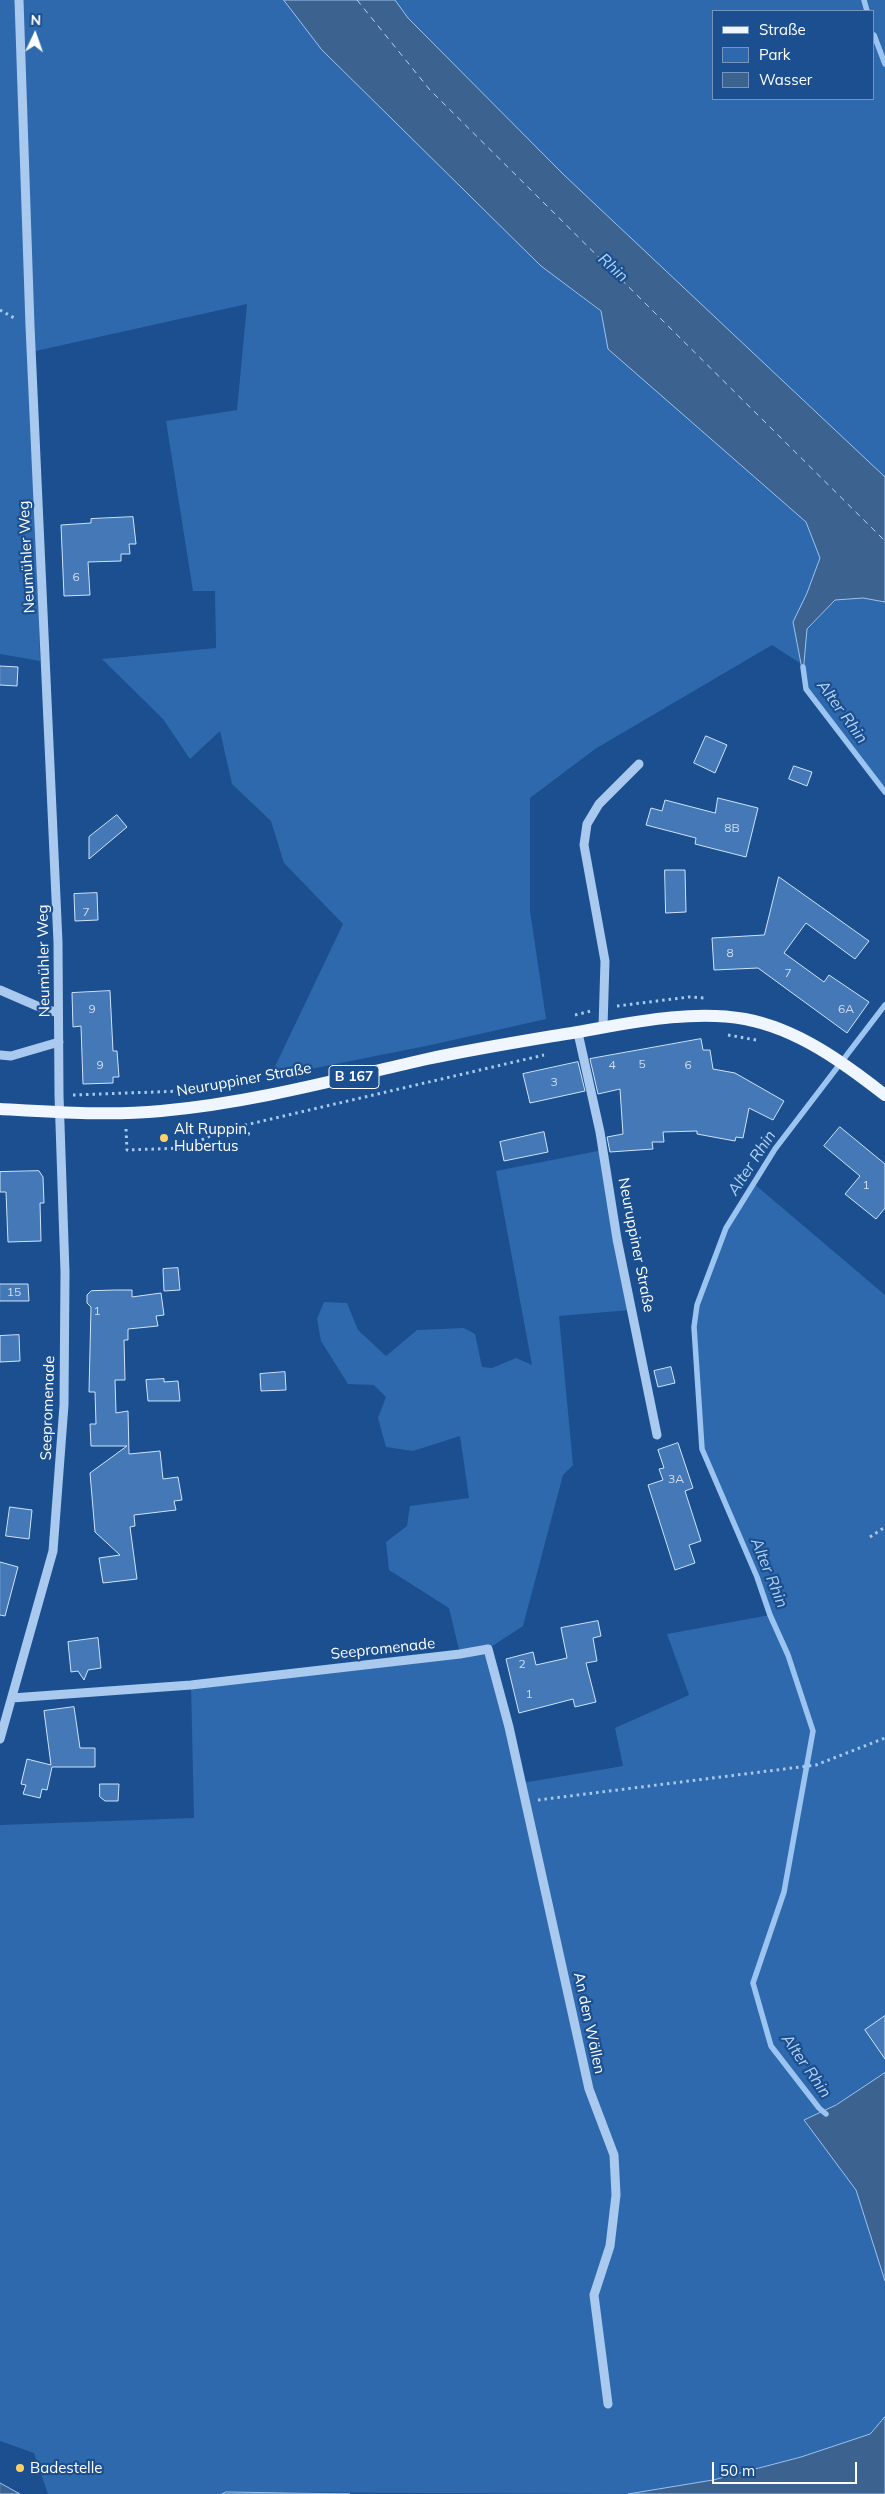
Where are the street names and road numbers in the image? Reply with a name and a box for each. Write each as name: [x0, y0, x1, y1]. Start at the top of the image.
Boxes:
street label: Neumühler Weg: [15, 500, 39, 614]
street label: Neumühler Weg: [34, 904, 54, 1018]
street label: Neuruppiner Straße: [175, 1059, 313, 1101]
road number: B 167: [329, 1066, 379, 1088]
street label: Neuruppiner Straße: [614, 1176, 658, 1314]
street label: Seepromenade: [37, 1355, 59, 1461]
street label: Seepromenade: [330, 1635, 436, 1663]
street label: An den Wällen: [569, 1971, 609, 2075]

